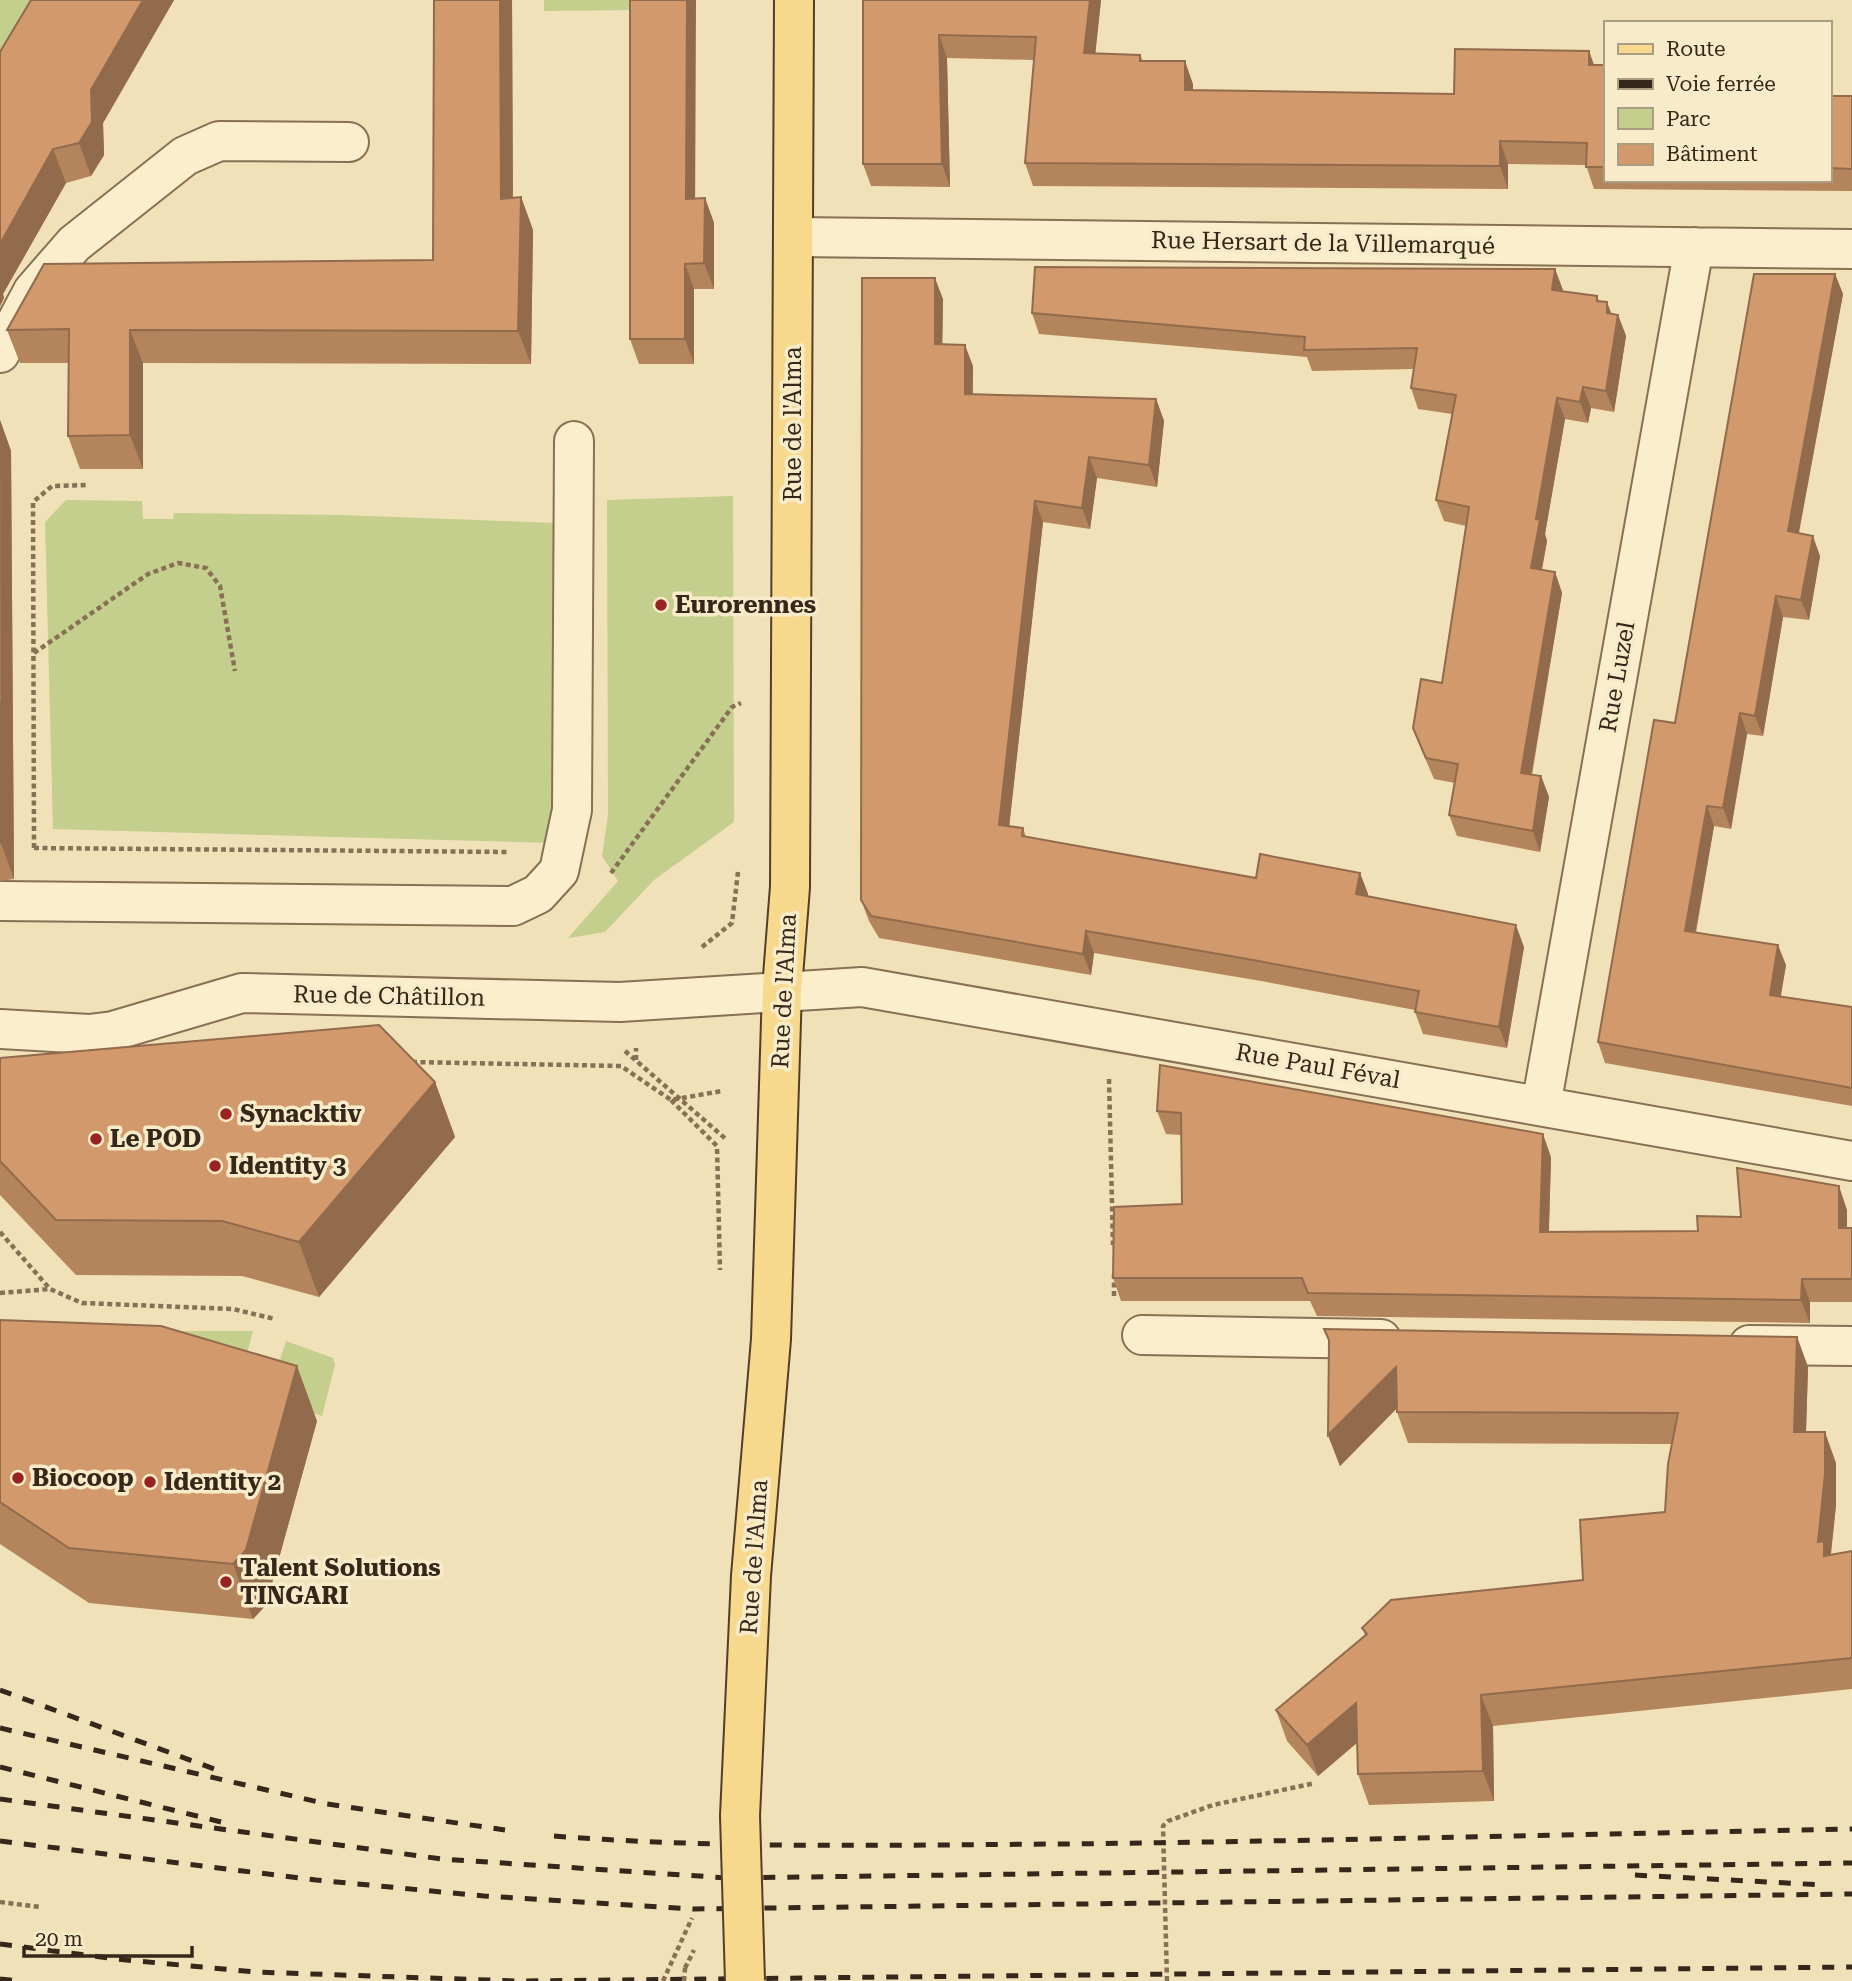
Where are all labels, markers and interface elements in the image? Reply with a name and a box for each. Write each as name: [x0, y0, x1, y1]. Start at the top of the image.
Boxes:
legend: [1604, 21, 1831, 182]
text: Route: [1666, 37, 1725, 61]
text: Voie ferrée: [1666, 72, 1776, 96]
text: Parc: [1666, 107, 1711, 131]
text: Bâtiment: [1666, 142, 1758, 166]
street label: Rue Hersart de la Villemarqué: [1151, 226, 1495, 260]
street label: Rue de l'Alma: [779, 346, 807, 502]
place label: Eurorennes: [675, 591, 816, 619]
marker: Eurorennes: [653, 597, 669, 613]
street label: Rue Luzel: [1593, 619, 1641, 735]
street label: Rue de l'Alma: [766, 913, 802, 1069]
street label: Rue de Châtillon: [293, 980, 485, 1012]
street label: Rue Paul Féval: [1234, 1038, 1402, 1094]
place label: Synacktiv: [240, 1100, 362, 1128]
marker: Synacktiv: [218, 1106, 234, 1122]
place label: Le POD: [110, 1125, 201, 1153]
marker: Le POD: [88, 1131, 104, 1147]
place label: Identity 3: [229, 1152, 346, 1180]
marker: Identity 3: [207, 1158, 223, 1174]
place label: Biocoop: [32, 1464, 134, 1492]
place label: Identity 2: [164, 1468, 281, 1496]
marker: Biocoop: [10, 1470, 26, 1486]
marker: Identity 2: [142, 1474, 158, 1490]
street label: Rue de l'Alma: [735, 1479, 773, 1635]
place label: Talent Solutions TINGARI: [240, 1554, 441, 1610]
marker: Talent Solutions TINGARI: [218, 1574, 234, 1590]
scale bar: [24, 1914, 192, 1958]
text: 20 m: [35, 1927, 83, 1951]

